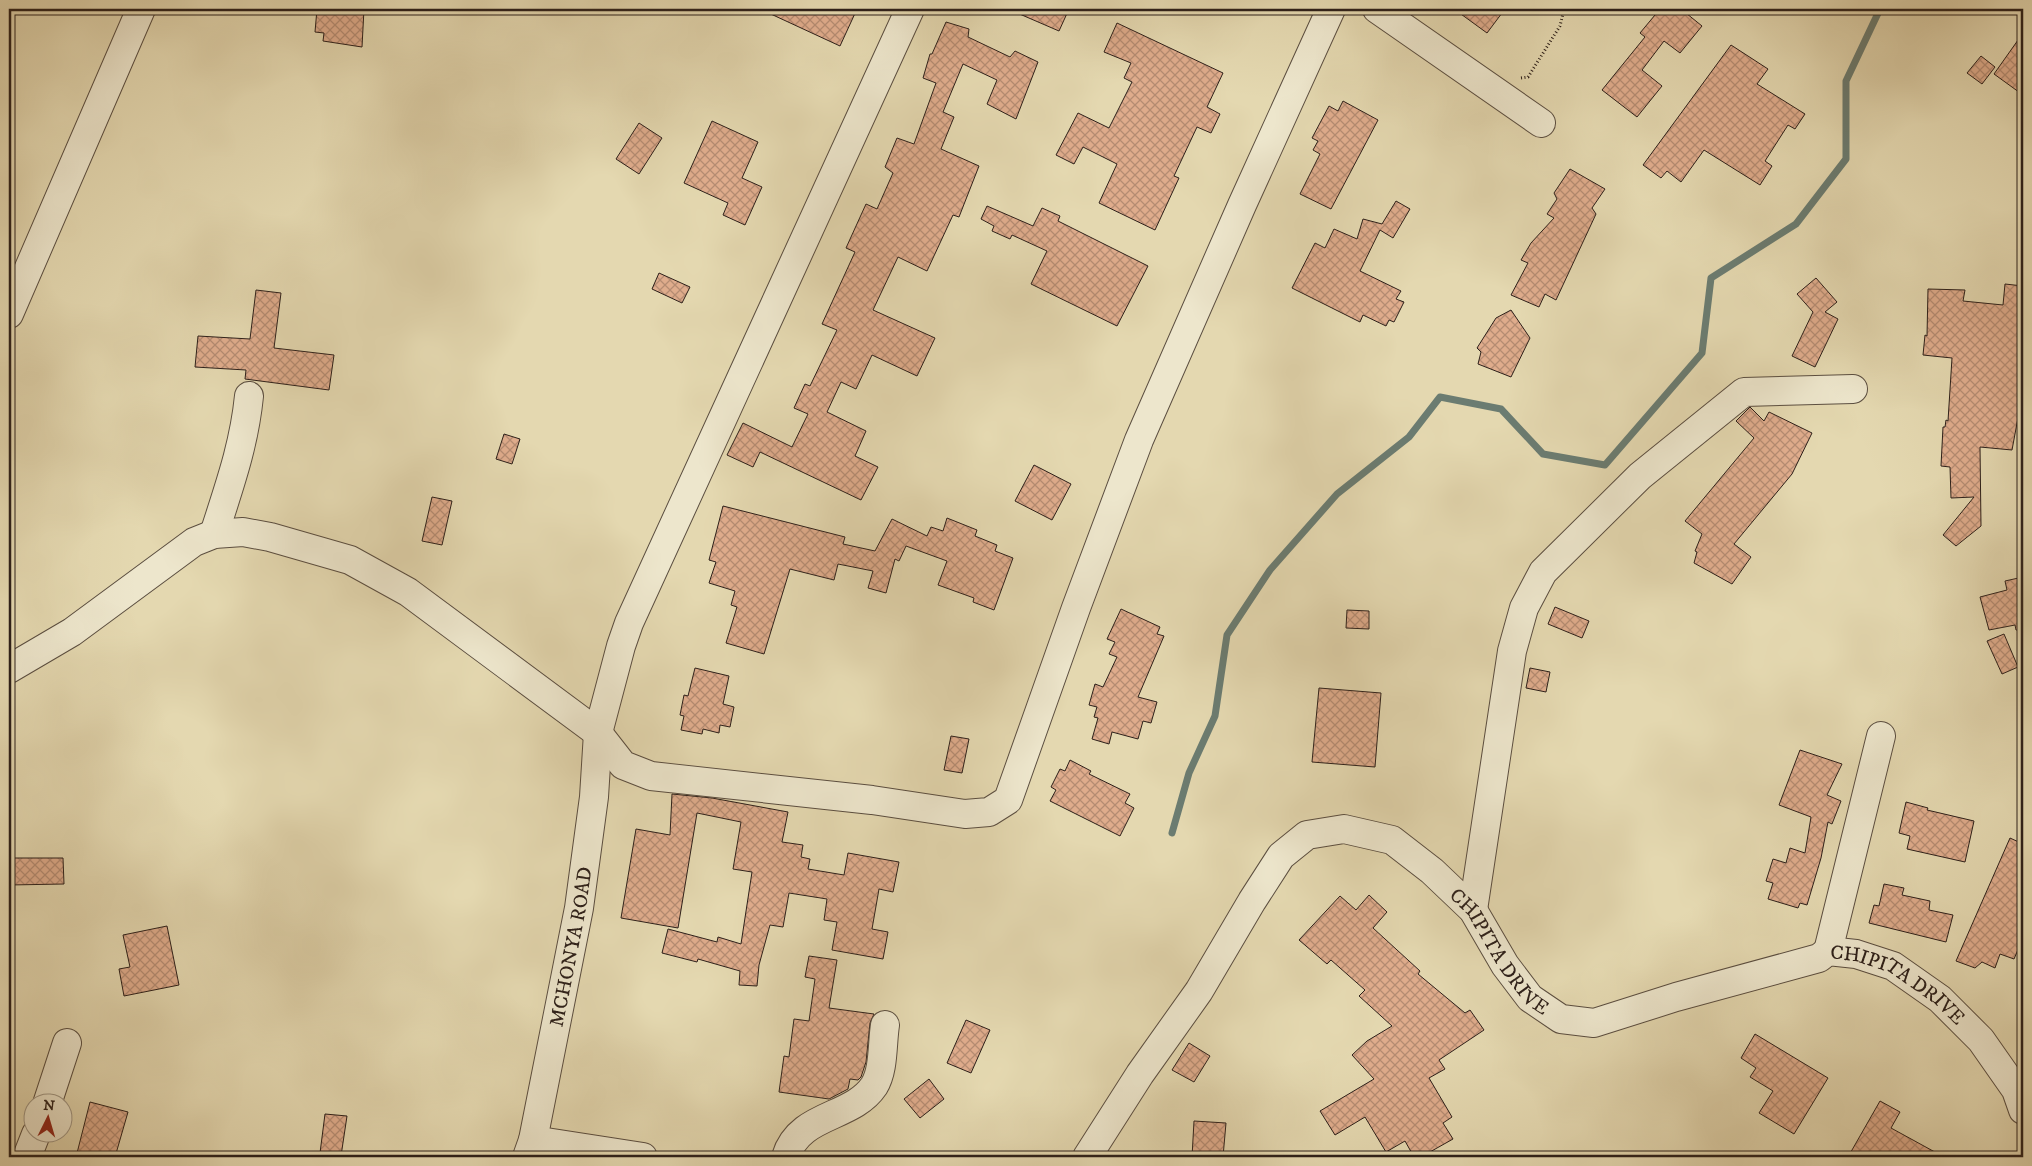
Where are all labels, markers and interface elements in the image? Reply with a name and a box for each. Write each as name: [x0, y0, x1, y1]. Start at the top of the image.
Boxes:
street label: MCHONYA ROAD: [545, 865, 598, 1029]
street label: CHIPITA DRIVE: [1444, 883, 1553, 1021]
street label: CHIPITA DRIVE: [1829, 940, 1970, 1031]
north arrow: [22, 1094, 72, 1144]
text: N: [43, 1097, 56, 1116]

